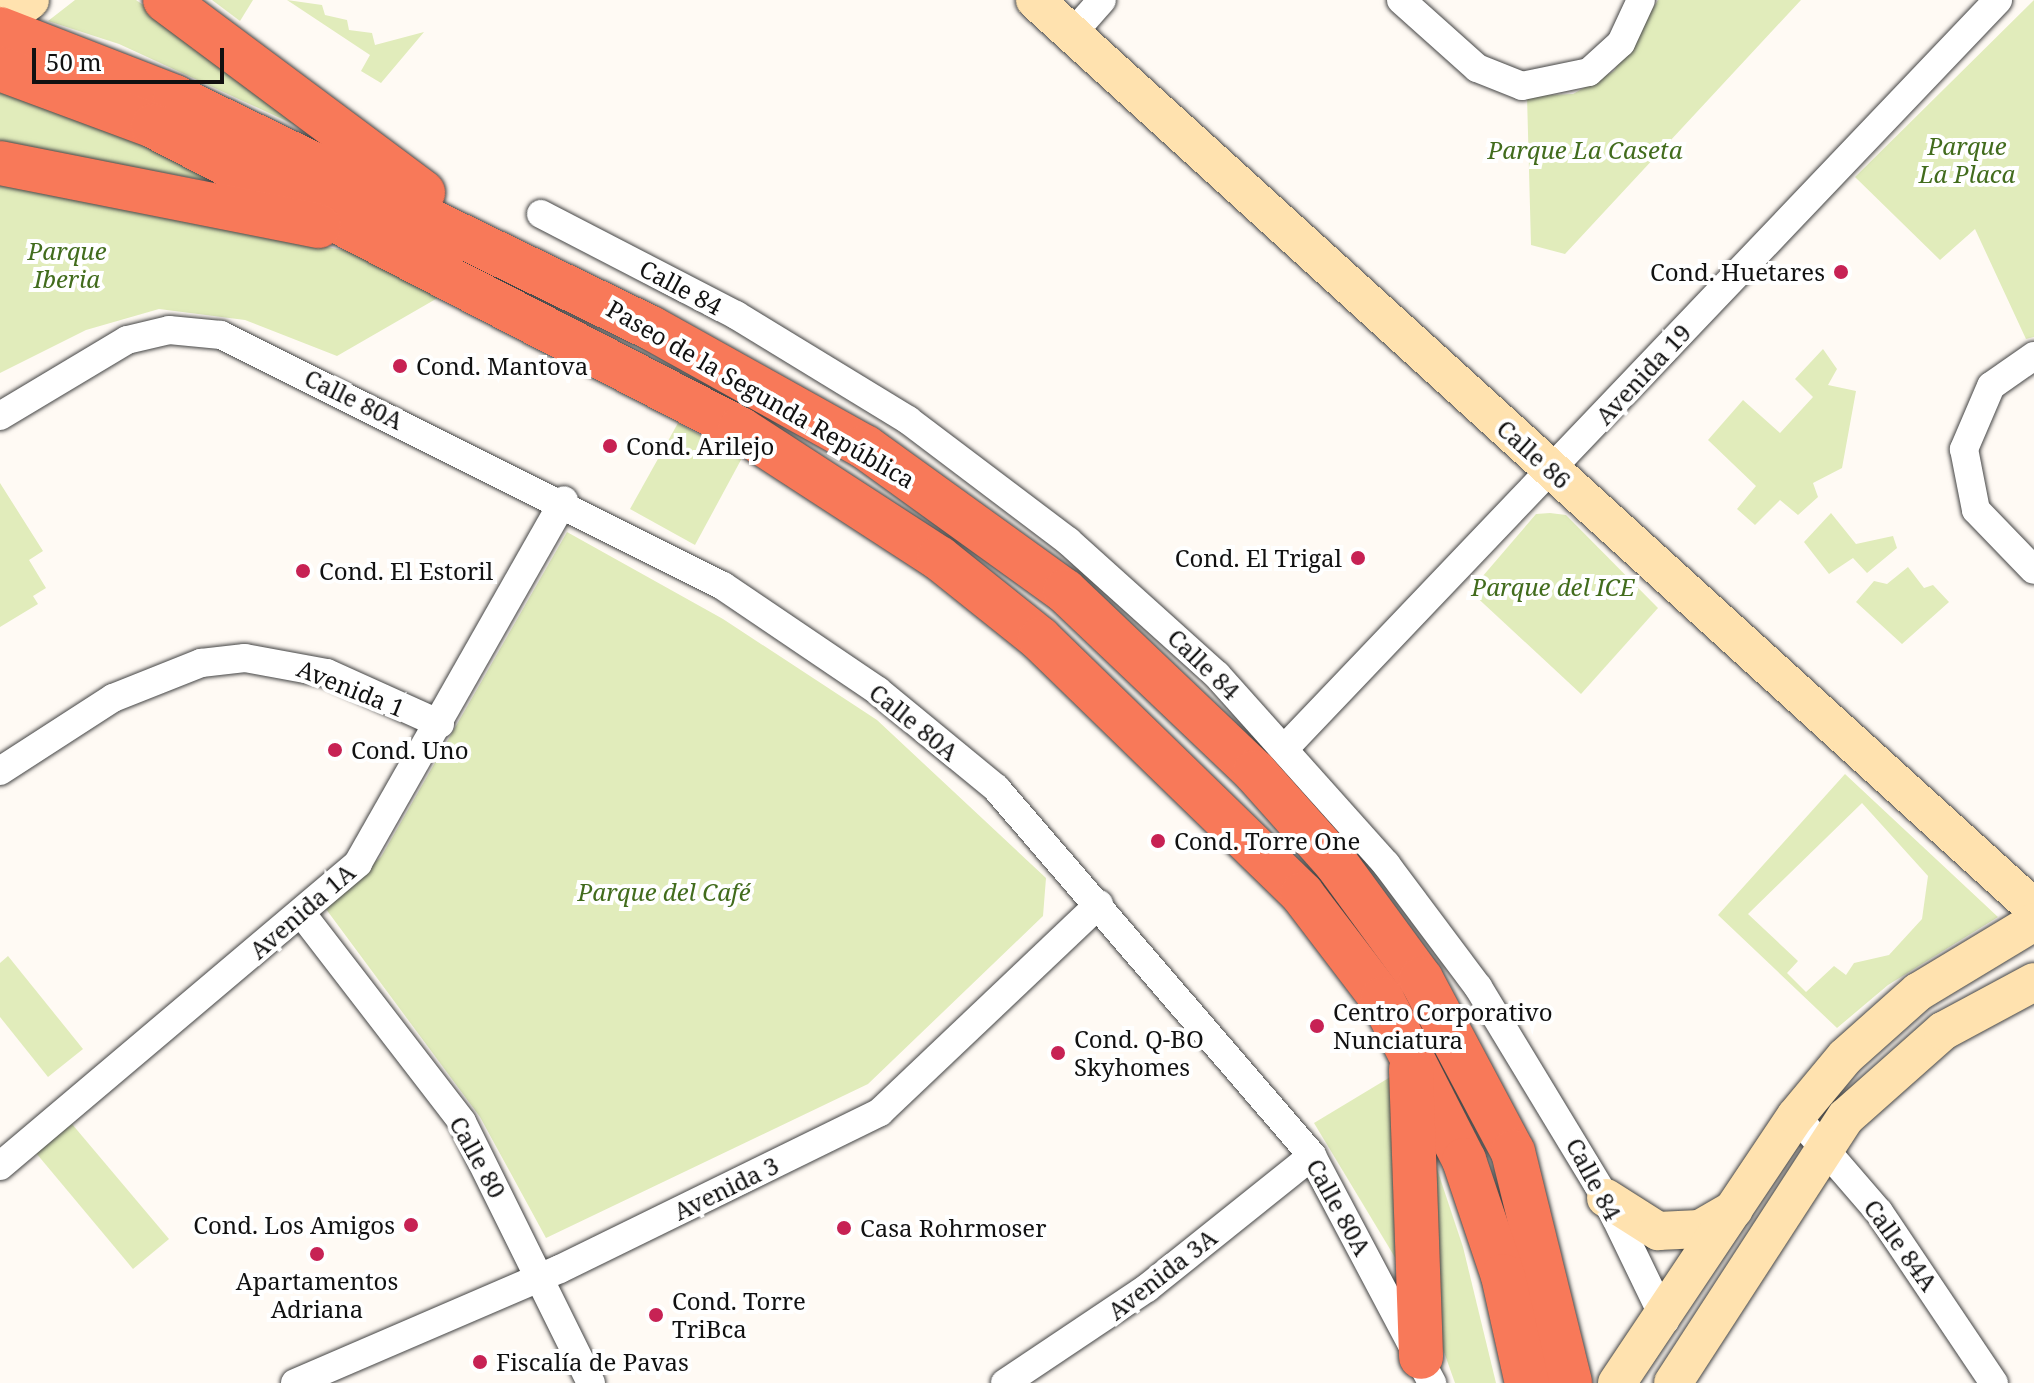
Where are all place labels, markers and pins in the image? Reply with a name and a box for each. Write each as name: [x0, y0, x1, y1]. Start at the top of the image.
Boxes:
place label: Cond. Huetares: [1650, 258, 1825, 286]
marker: Cond. Huetares: [1832, 263, 1850, 281]
place label: Cond. Mantova: [416, 352, 588, 380]
marker: Cond. Mantova: [391, 357, 409, 375]
place label: Cond. Arilejo: [626, 432, 774, 460]
marker: Cond. Arilejo: [601, 437, 619, 455]
place label: Cond. El Trigal: [1175, 544, 1342, 572]
marker: Cond. El Trigal: [1349, 549, 1367, 567]
place label: Cond. El Estoril: [319, 557, 493, 585]
marker: Cond. El Estoril: [294, 562, 312, 580]
place label: Cond. Uno: [351, 736, 469, 764]
marker: Cond. Uno: [326, 741, 344, 759]
place label: Cond. Torre One: [1174, 827, 1360, 855]
marker: Cond. Torre One: [1149, 832, 1167, 850]
place label: Centro Corporativo Nunciatura: [1333, 998, 1553, 1054]
marker: Centro Corporativo Nunciatura: [1308, 1017, 1326, 1035]
place label: Cond. Q-BO Skyhomes: [1074, 1025, 1204, 1081]
marker: Cond. Q-BO Skyhomes: [1049, 1044, 1067, 1062]
place label: Cond. Los Amigos: [193, 1211, 395, 1239]
place label: Casa Rohrmoser: [860, 1214, 1046, 1242]
marker: Cond. Los Amigos: [402, 1216, 420, 1234]
marker: Casa Rohrmoser: [835, 1219, 853, 1237]
marker: Apartamentos Adriana: [308, 1245, 326, 1263]
place label: Apartamentos Adriana: [236, 1267, 398, 1323]
place label: Cond. Torre TriBca: [672, 1287, 806, 1343]
marker: Cond. Torre TriBca: [647, 1306, 665, 1324]
place label: Fiscalía de Pavas: [496, 1348, 689, 1376]
marker: Fiscalía de Pavas: [471, 1353, 489, 1371]

